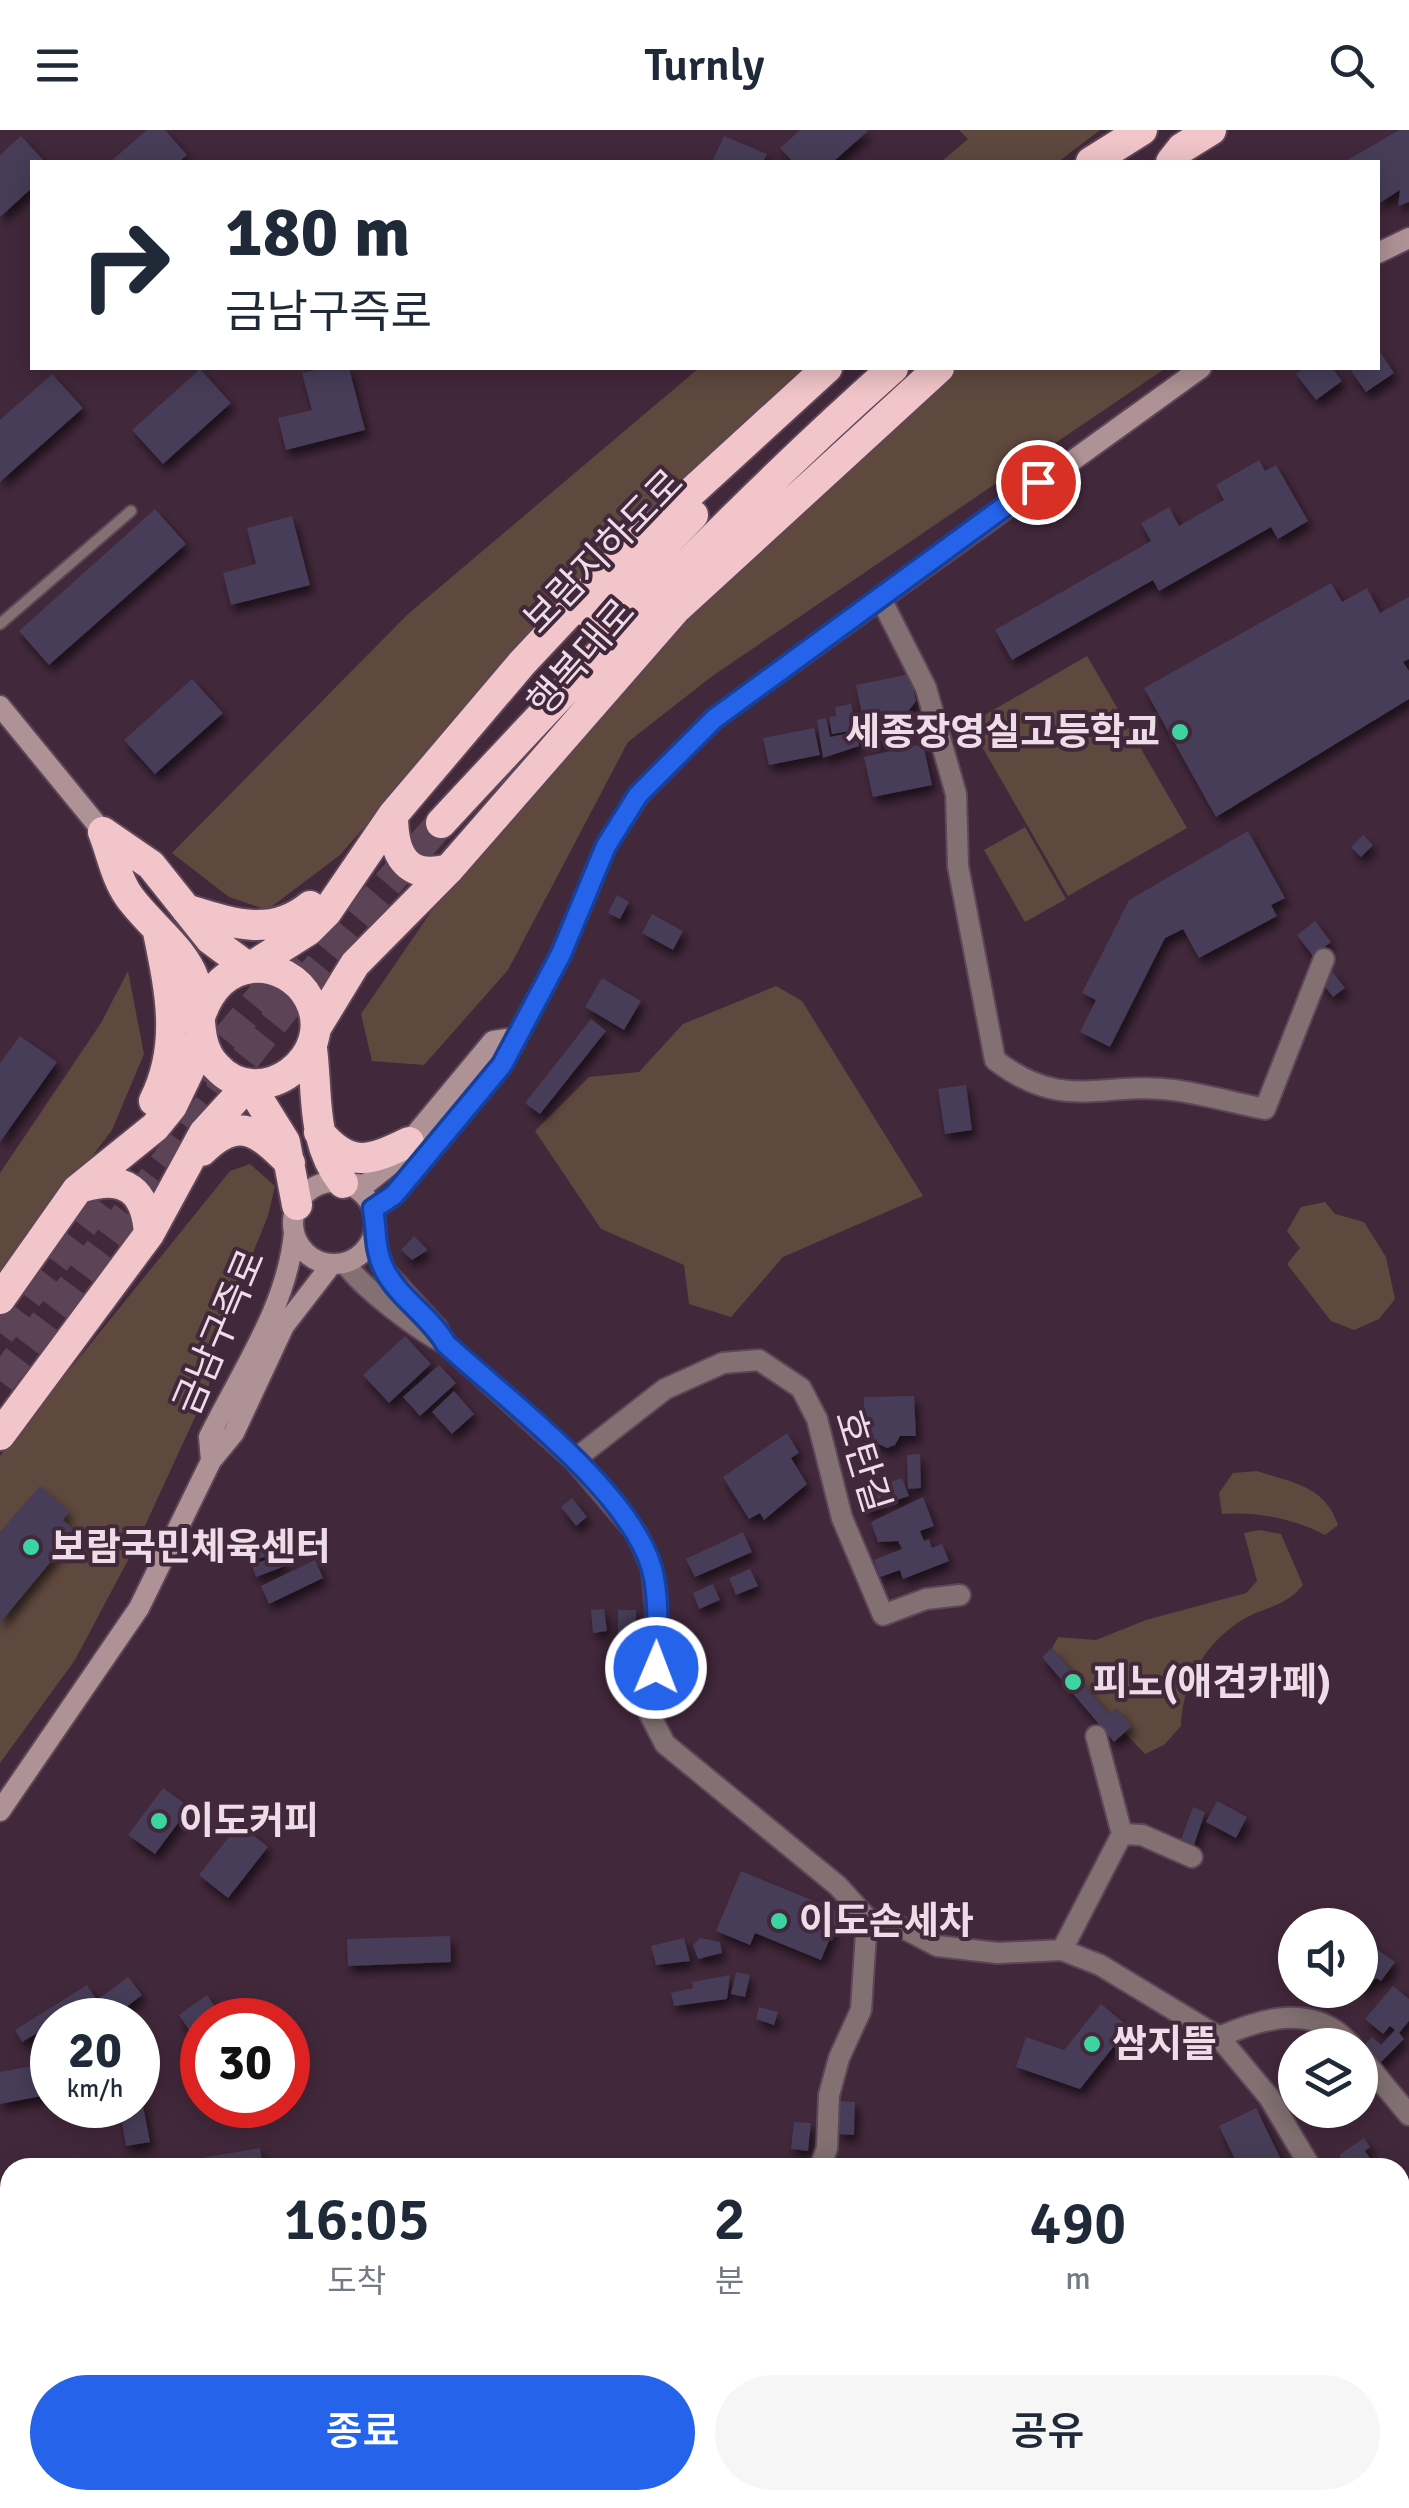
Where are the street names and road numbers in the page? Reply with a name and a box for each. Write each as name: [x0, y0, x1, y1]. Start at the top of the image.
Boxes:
street label: 보람지하도로: [514, 460, 693, 643]
street label: 행복대로: [518, 589, 645, 726]
street label: 금남구즉로: [164, 1243, 275, 1422]
street label: 호탄길: [825, 1404, 900, 1518]

